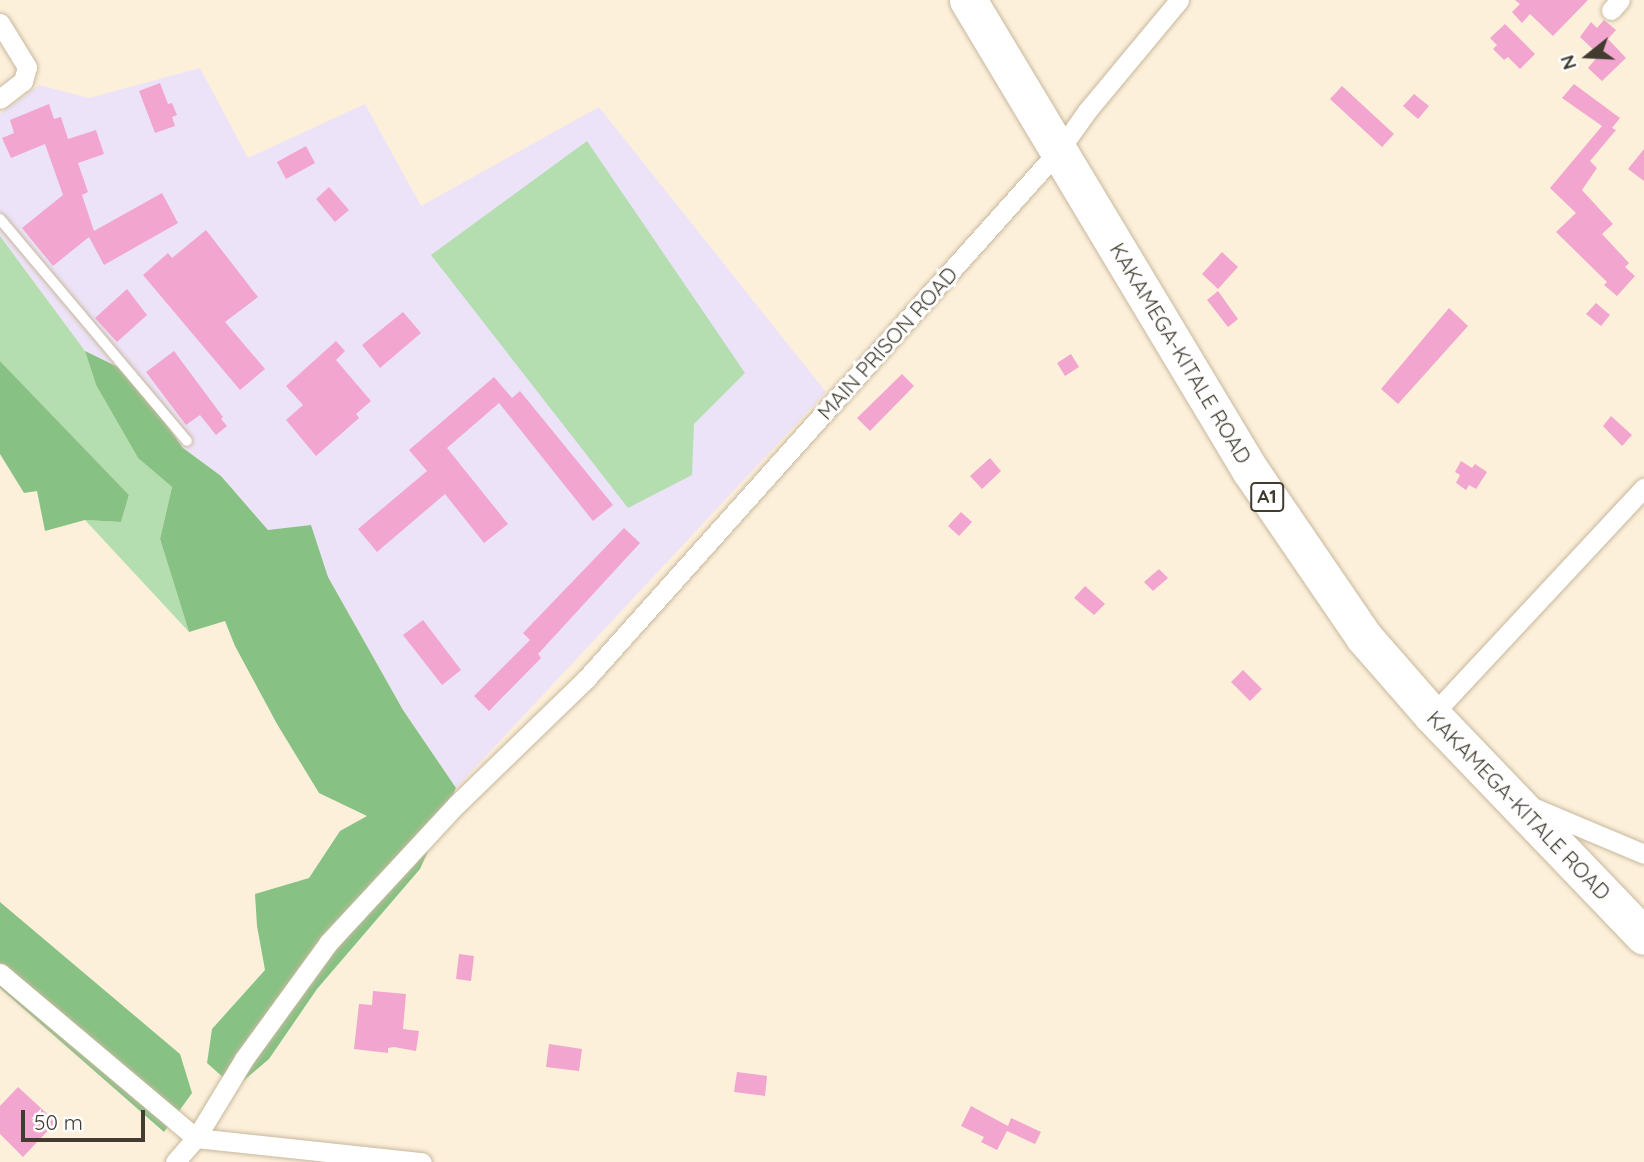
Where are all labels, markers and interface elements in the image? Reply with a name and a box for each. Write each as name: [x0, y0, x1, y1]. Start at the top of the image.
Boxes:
north arrow: [1553, 21, 1623, 91]
text: N: [1554, 52, 1582, 73]
street label: KAKAMEGA-KITALE ROAD: [1105, 238, 1257, 468]
street label: MAIN PRISON ROAD: [812, 262, 962, 424]
road number: A1: [1250, 482, 1284, 512]
street label: KAKAMEGA-KITALE ROAD: [1422, 705, 1616, 905]
scale bar: [24, 1096, 149, 1140]
text: 50 m: [34, 1109, 83, 1135]

